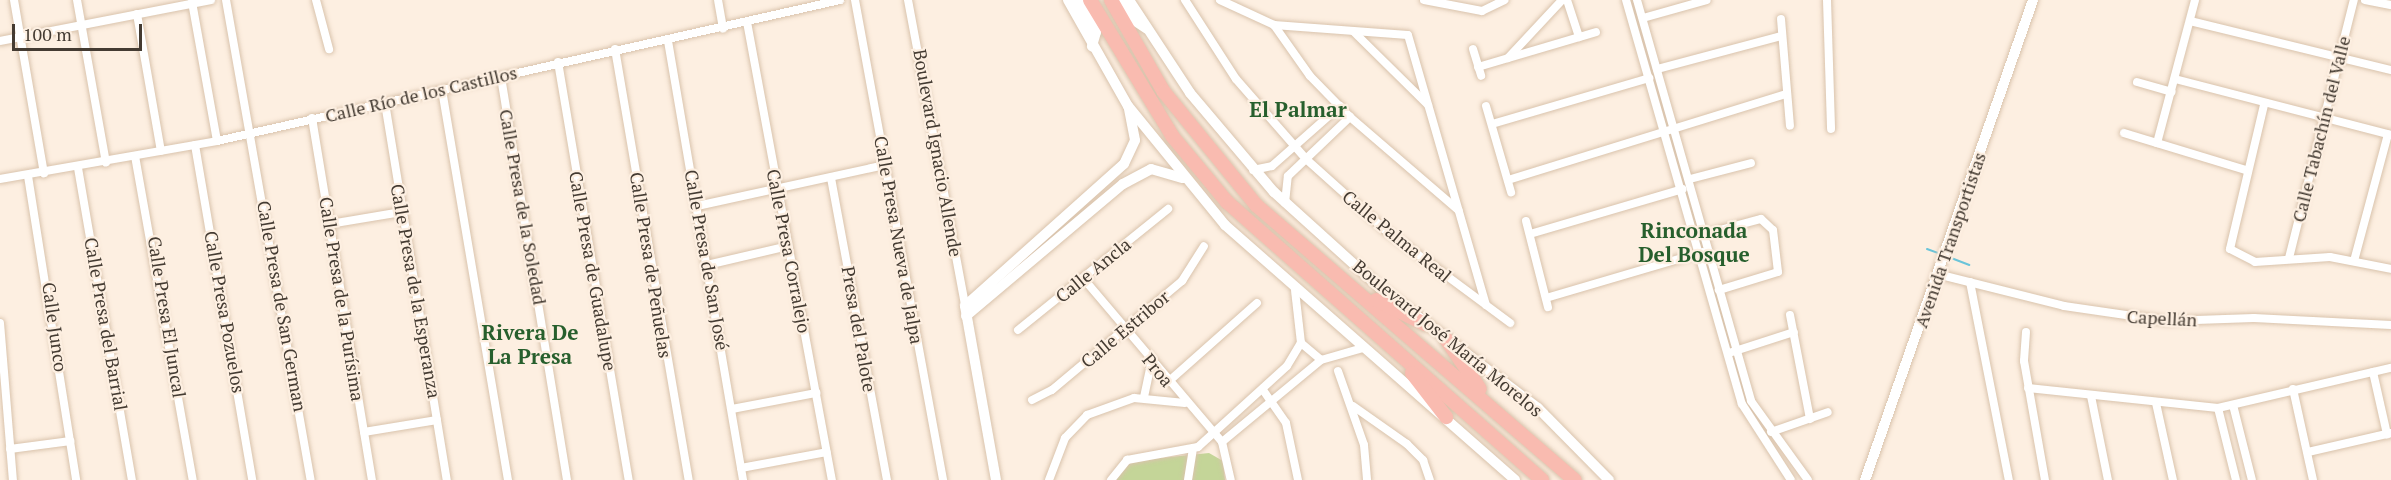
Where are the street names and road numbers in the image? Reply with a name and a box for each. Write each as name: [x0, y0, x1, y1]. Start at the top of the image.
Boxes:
street label: Calle Tabachín del Valle: [2287, 33, 2355, 225]
street label: Boulevard Ignacio Allende: [909, 47, 967, 259]
street label: Calle Río de los Castillos: [323, 61, 519, 127]
street label: Calle Presa de la Soledad: [495, 107, 551, 307]
street label: Calle Presa Nueva de Jalpa: [870, 134, 928, 346]
street label: Avenida Transportistas: [1910, 149, 1990, 331]
street label: Calle Presa Corralejo: [763, 167, 815, 335]
street label: Calle Presa de San José: [680, 168, 734, 352]
street label: Calle Presa de Guadalupe: [565, 170, 621, 372]
street label: Calle Presa de Peñuelas: [626, 171, 676, 359]
street label: Calle Presa de la Esperanza: [387, 182, 445, 400]
street label: Calle Palma Real: [1338, 185, 1456, 287]
street label: Calle Presa de la Purísima: [315, 195, 369, 403]
street label: Calle Presa de San German: [253, 199, 311, 413]
street label: Calle Presa Pozuelos: [200, 229, 250, 395]
street label: Calle Ancla: [1051, 233, 1135, 307]
street label: Calle Presa El Juncal: [144, 235, 190, 399]
street label: Calle Presa del Barrial: [80, 236, 132, 412]
street label: Boulevard José María Morelos: [1349, 255, 1547, 421]
street label: Presa del Palote: [837, 264, 881, 394]
street label: Calle Junco: [38, 281, 72, 373]
street label: Calle Estribor: [1076, 286, 1174, 372]
street label: Capellán: [2126, 305, 2198, 331]
street label: Proa: [1138, 349, 1178, 391]

